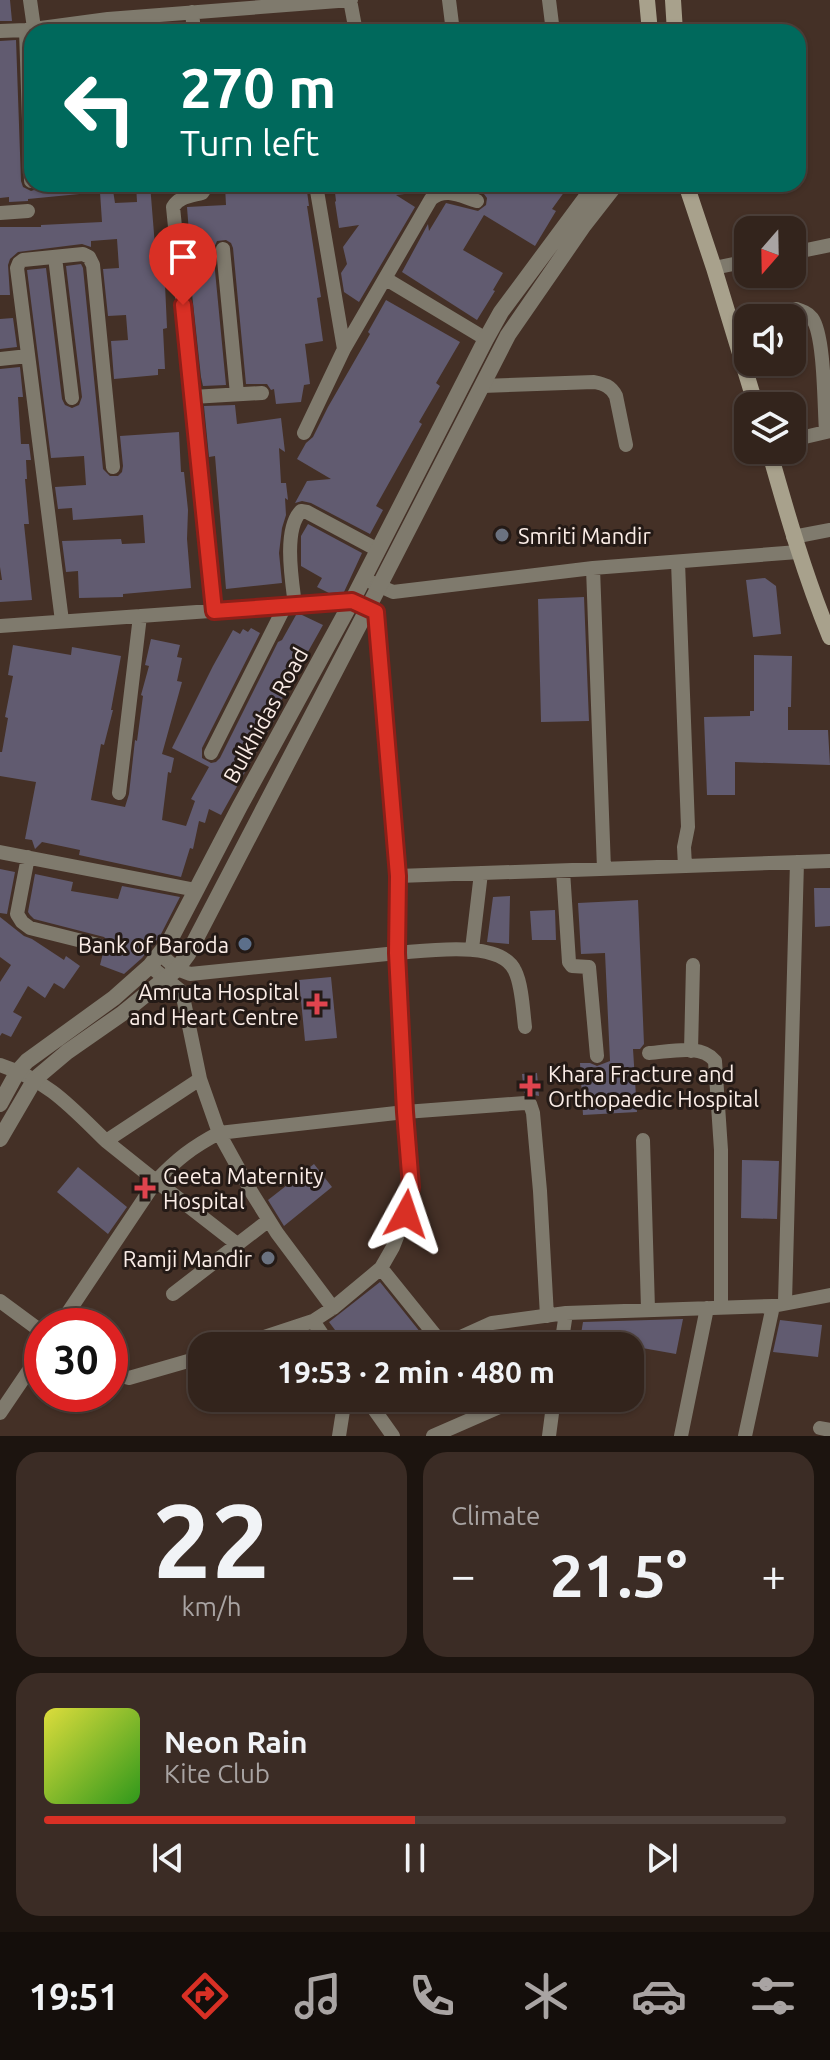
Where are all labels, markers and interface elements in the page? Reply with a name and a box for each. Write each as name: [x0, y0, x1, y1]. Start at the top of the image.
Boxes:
icon: left: [48, 56, 152, 160]
text: 270 m: [180, 56, 336, 119]
text: Turn left: [180, 122, 319, 163]
north arrow: [734, 216, 806, 288]
map controls: [734, 216, 806, 464]
pin: [149, 223, 217, 305]
icon: arrive: [161, 235, 205, 279]
button: sound: [734, 304, 806, 376]
button: layers: [734, 392, 806, 464]
place label: Smriti Mandir: [518, 523, 651, 548]
marker: Smriti Mandir: [493, 526, 511, 544]
street label: Bulkhidas Road: [218, 643, 312, 787]
place label: Bank of Baroda: [78, 932, 229, 957]
marker: Bank of Baroda: [236, 935, 254, 953]
place label: Amruta Hospital and Heart Centre: [129, 979, 299, 1029]
marker: Amruta Hospital and Heart Centre: [306, 993, 328, 1015]
place label: Khara Fracture and Orthopaedic Hospital: [548, 1061, 759, 1111]
marker: Khara Fracture and Orthopaedic Hospital: [519, 1075, 541, 1097]
place label: Geeta Maternity Hospital: [163, 1163, 324, 1213]
position arrow: [364, 1172, 448, 1256]
marker: Geeta Maternity Hospital: [134, 1177, 156, 1199]
place label: Ramji Mandir: [123, 1246, 253, 1271]
marker: Ramji Mandir: [259, 1249, 277, 1267]
speed limit sign: 30: [24, 1308, 128, 1412]
text: 19:53 · 2 min · 480 m: [277, 1355, 555, 1389]
text: 22: [153, 1481, 270, 1598]
text: Climate: [451, 1501, 540, 1530]
text: 21.5°: [550, 1541, 687, 1608]
text: −: [451, 1550, 476, 1599]
text: +: [761, 1550, 786, 1599]
text: km/h: [181, 1592, 242, 1621]
text: Neon Rain: [164, 1725, 308, 1759]
text: Kite Club: [164, 1759, 270, 1788]
icon: previous: [146, 1836, 190, 1880]
icon: pause: [393, 1836, 437, 1880]
icon: next: [640, 1836, 684, 1880]
icon: directions: [177, 1968, 233, 2024]
icon: music: [290, 1968, 346, 2024]
icon: phone: [404, 1968, 460, 2024]
icon: climate: [518, 1968, 574, 2024]
icon: car: [631, 1968, 687, 2024]
icon: filters: [745, 1968, 801, 2024]
text: 19:51: [29, 1976, 119, 2017]

